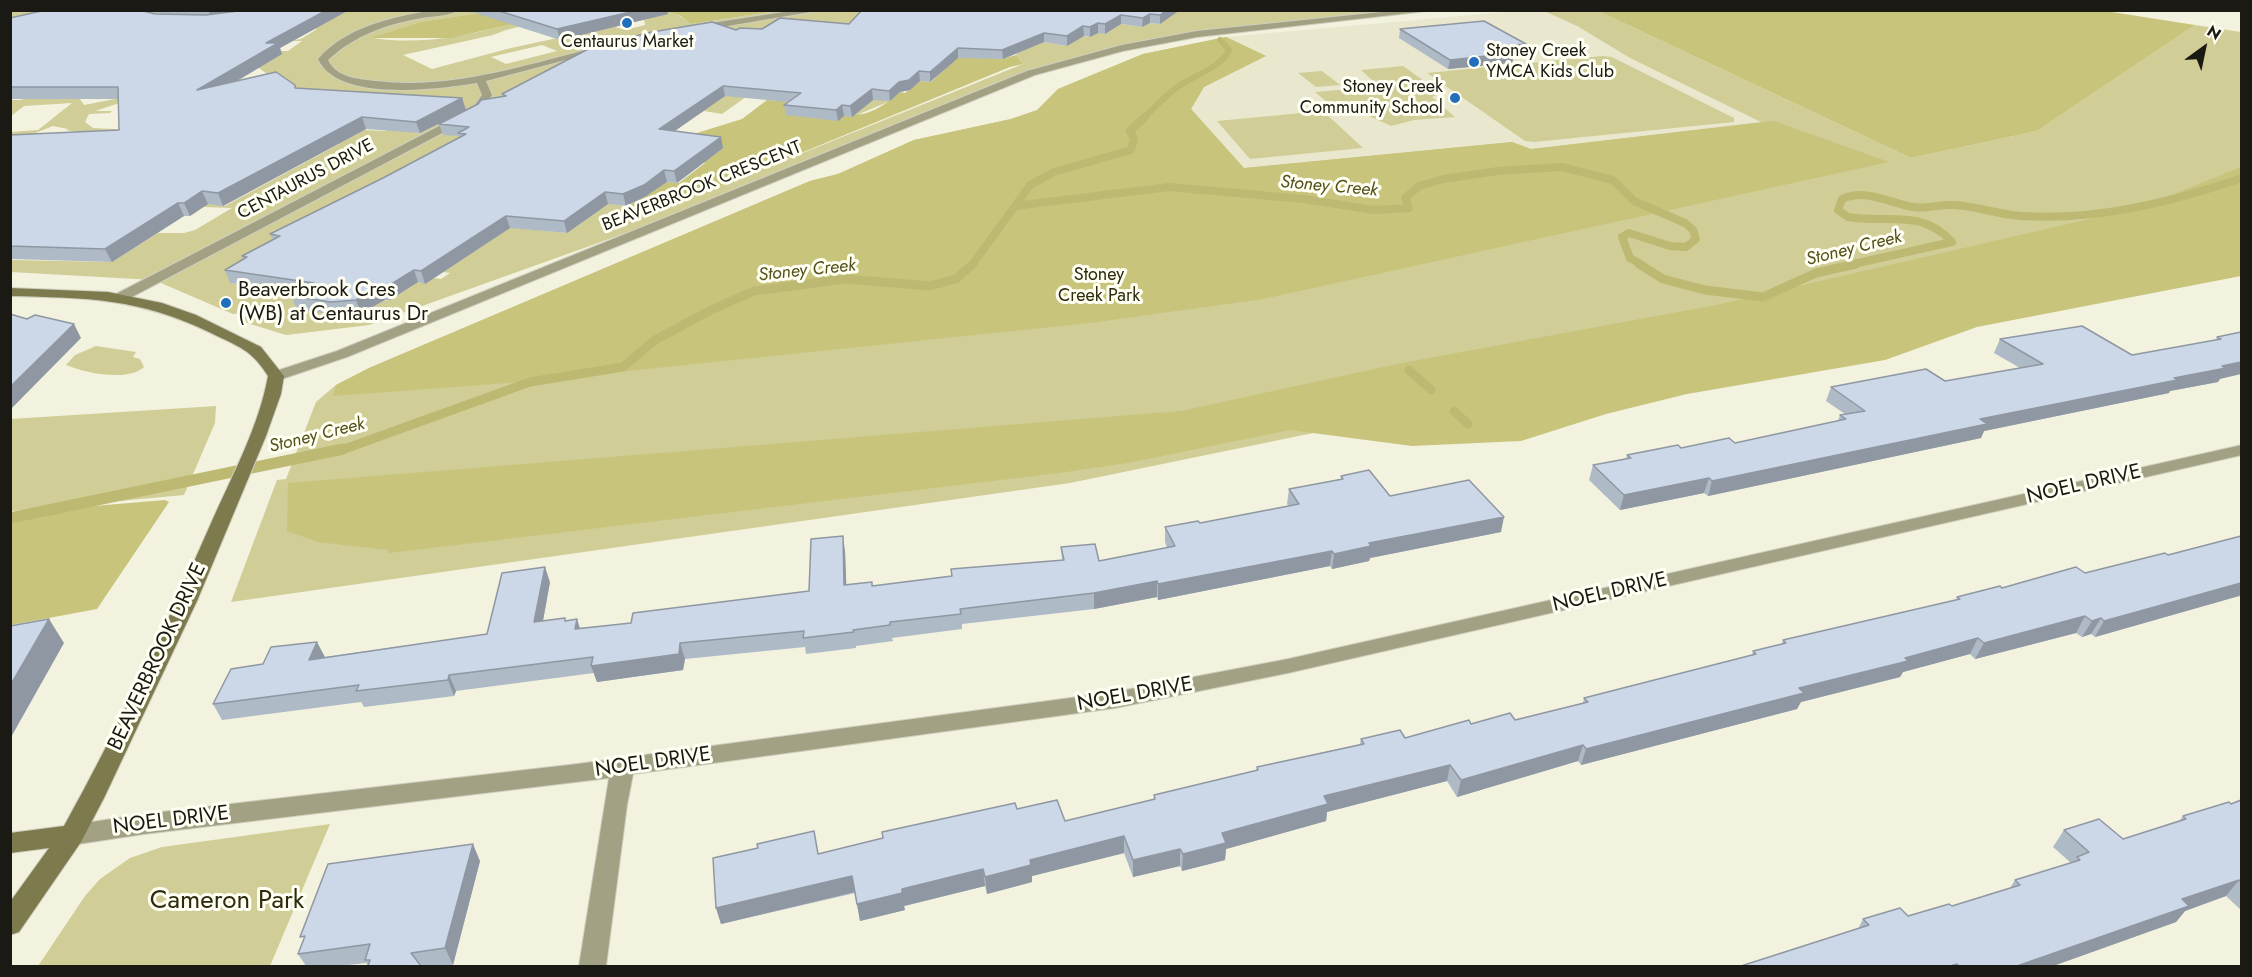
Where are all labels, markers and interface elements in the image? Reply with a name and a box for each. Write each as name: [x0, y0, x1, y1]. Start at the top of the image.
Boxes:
marker: Centaurus Market: [620, 16, 634, 30]
north arrow: [2174, 18, 2234, 78]
text: N: [2202, 19, 2226, 46]
place label: Centaurus Market: [561, 32, 693, 54]
place label: Stoney Creek YMCA Kids Club: [1486, 41, 1614, 84]
marker: Stoney Creek YMCA Kids Club: [1467, 55, 1481, 69]
place label: Stoney Creek Community School: [1300, 77, 1443, 119]
marker: Stoney Creek Community School: [1448, 91, 1462, 105]
street label: CENTAURUS DRIVE: [234, 135, 378, 225]
street label: BEAVERBROOK CRESCENT: [599, 137, 805, 237]
water label: Stoney Creek: [1279, 172, 1379, 202]
water label: Stoney Creek: [1804, 227, 1904, 271]
water label: Stoney Creek: [757, 255, 857, 287]
park label: Stoney Creek Park: [1058, 265, 1140, 308]
place label: Beaverbrook Cres (WB) at Centaurus Dr: [238, 278, 428, 328]
marker: Beaverbrook Cres (WB) at Centaurus Dr: [219, 296, 233, 310]
water label: Stoney Creek: [267, 414, 367, 458]
street label: NOEL DRIVE: [2024, 460, 2144, 510]
street label: BEAVERBROOK DRIVE: [104, 559, 212, 755]
street label: NOEL DRIVE: [1550, 568, 1670, 618]
street label: NOEL DRIVE: [1075, 672, 1195, 718]
street label: NOEL DRIVE: [593, 742, 713, 784]
street label: NOEL DRIVE: [112, 801, 230, 841]
park label: Cameron Park: [150, 886, 304, 918]

